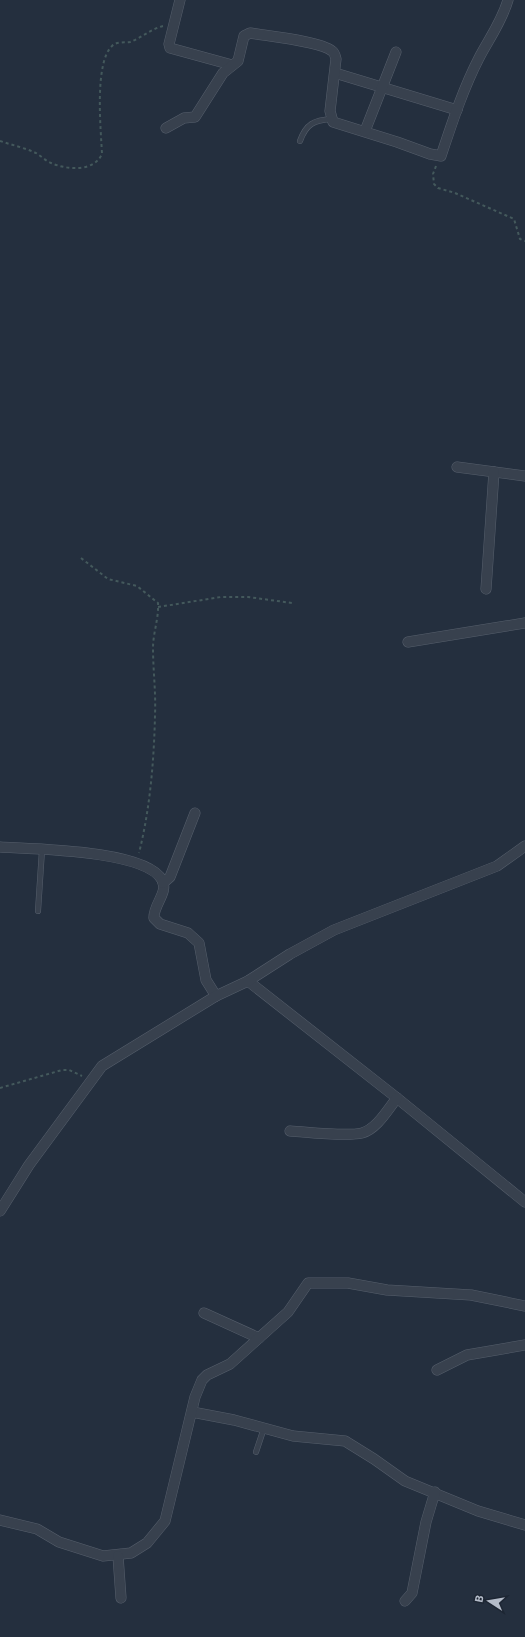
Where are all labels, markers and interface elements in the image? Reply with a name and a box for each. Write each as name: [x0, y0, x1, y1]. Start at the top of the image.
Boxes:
north arrow: [469, 1581, 509, 1621]
text: B: [471, 1594, 487, 1604]

